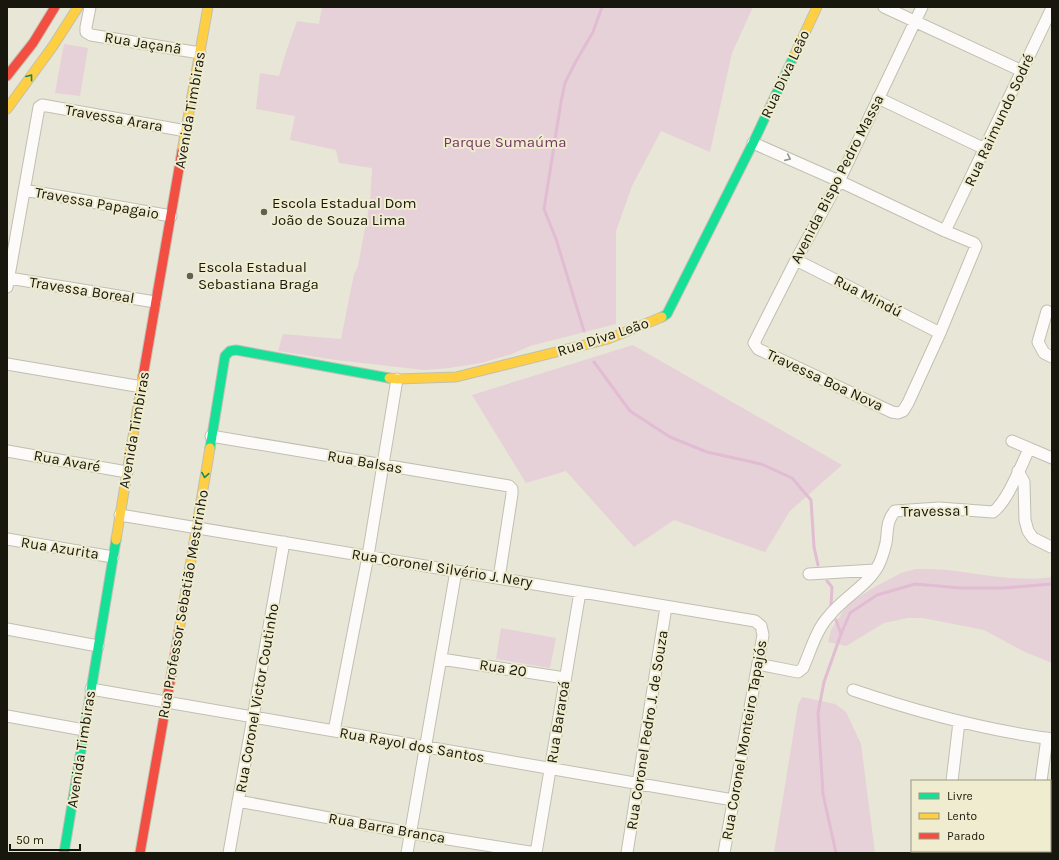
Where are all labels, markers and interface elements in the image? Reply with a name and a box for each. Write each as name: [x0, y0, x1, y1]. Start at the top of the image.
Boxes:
street label: Rua Diva Leão: [757, 27, 813, 121]
street label: Rua Jaçanã: [103, 28, 183, 58]
street label: Avenida Timbiras: [171, 50, 209, 170]
street label: Rua Raimundo Sodré: [960, 51, 1038, 189]
one-way arrow: [26, 75, 33, 82]
street label: Avenida Bispo Pedro Massa: [787, 92, 887, 266]
street label: Travessa Arara: [64, 101, 164, 135]
park label: Parque Sumaúma: [444, 133, 566, 151]
one-way arrow: [785, 154, 792, 162]
street label: Travessa Papagaio: [33, 183, 161, 223]
place label: Escola Estadual Dom João de Souza Lima: [272, 194, 417, 229]
marker: Escola Estadual Dom João de Souza Lima: [259, 207, 269, 217]
place label: Escola Estadual Sebastiana Braga: [198, 258, 319, 293]
marker: Escola Estadual Sebastiana Braga: [185, 271, 195, 281]
street label: Rua Mindú: [831, 271, 905, 321]
street label: Travessa Boreal: [28, 273, 136, 307]
street label: Rua Diva Leão: [555, 314, 651, 360]
street label: Travessa Boa Nova: [764, 345, 886, 415]
street label: Avenida Timbiras: [115, 370, 153, 490]
street label: Rua Avaré: [32, 446, 102, 476]
street label: Rua Balsas: [326, 447, 404, 477]
one-way arrow: [202, 471, 210, 478]
street label: Rua Professor Sebatião Mestrinho: [154, 488, 212, 720]
street label: Travessa 1: [901, 501, 969, 521]
street label: Rua Azurita: [20, 533, 100, 563]
street label: Rua Coronel Silvério J. Nery: [350, 545, 534, 591]
street label: Rua Coronel Victor Coutinho: [231, 602, 283, 794]
street label: Rua Coronel Pedro J. de Souza: [622, 629, 672, 831]
street label: Rua Coronel Monteiro Tapajós: [718, 639, 770, 841]
street label: Rua 20: [478, 655, 528, 681]
street label: Rua Bararoá: [543, 679, 573, 765]
street label: Avenida Timbiras: [63, 689, 99, 809]
street label: Rua Rayol dos Santos: [338, 723, 486, 767]
legend: [911, 780, 1051, 852]
text: Livre: [947, 789, 973, 803]
street label: Rua Barra Branca: [327, 809, 447, 847]
text: Lento: [947, 809, 977, 823]
scale bar: [10, 826, 80, 852]
text: Parado: [947, 829, 985, 843]
text: 50 m: [16, 833, 44, 847]

